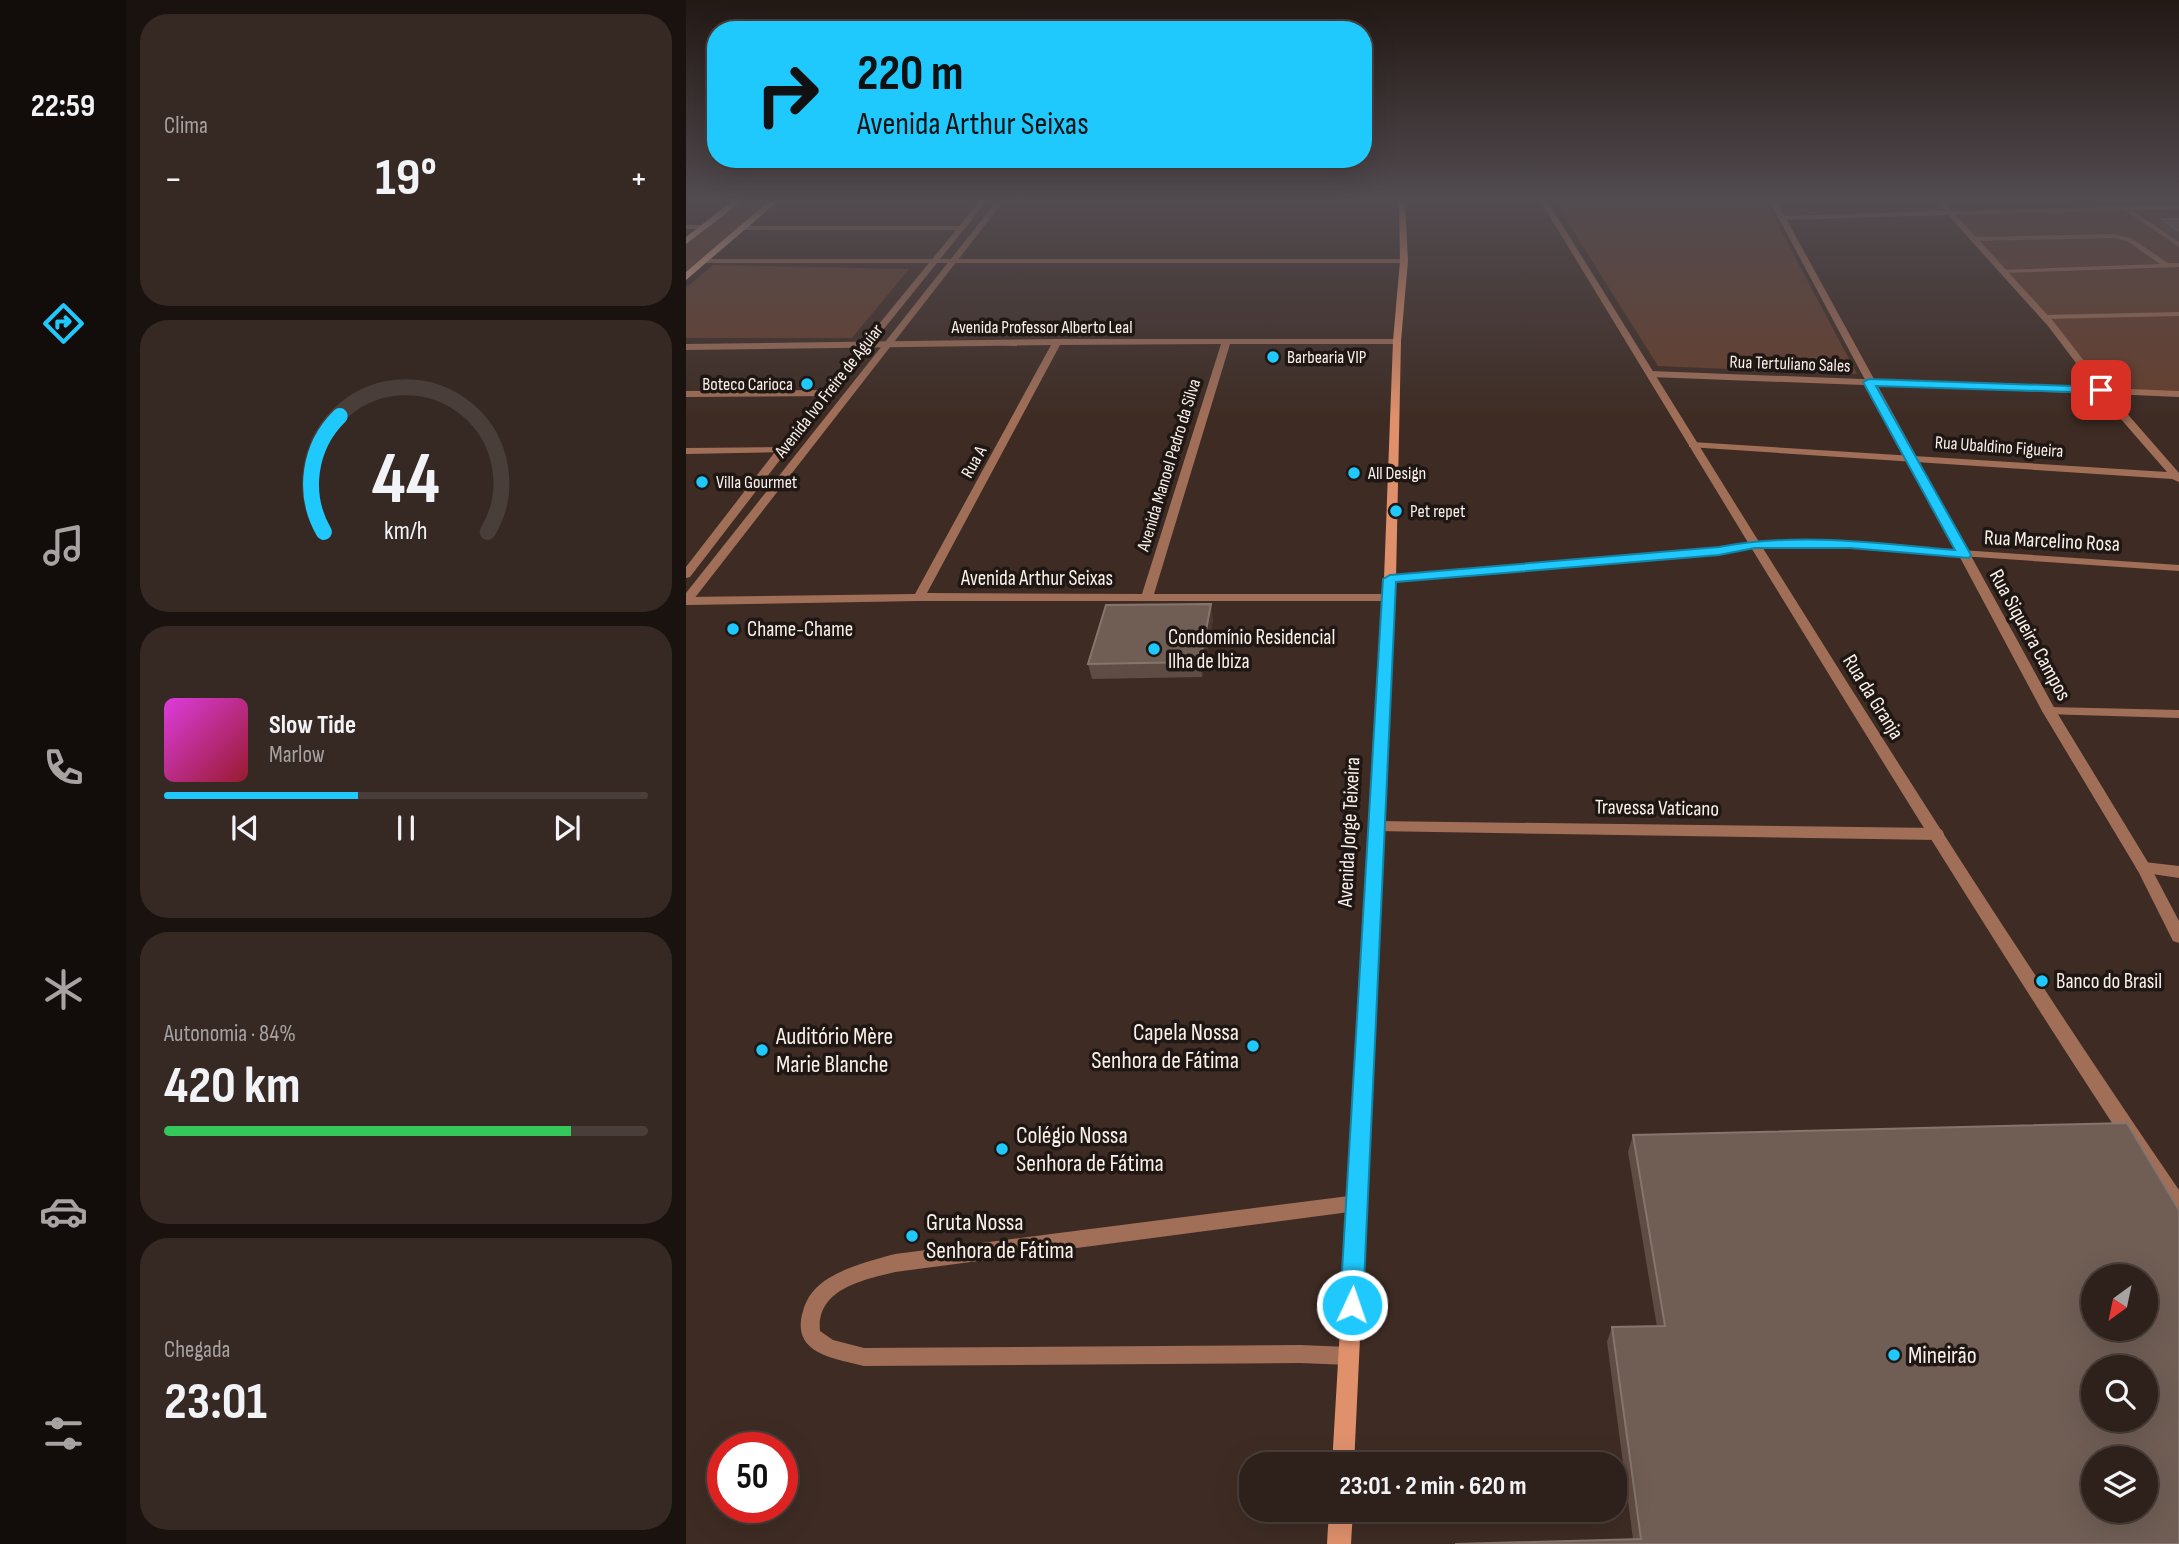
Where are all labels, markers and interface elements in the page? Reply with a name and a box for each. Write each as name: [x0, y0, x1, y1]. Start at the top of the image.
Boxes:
text: 220 m: [857, 45, 963, 104]
icon: right: [742, 49, 833, 140]
text: 22:59: [31, 87, 95, 126]
text: Avenida Arthur Seixas: [857, 105, 1089, 144]
text: Clima: [164, 112, 208, 140]
text: 19°: [375, 147, 437, 210]
text: −: [164, 157, 183, 202]
text: +: [629, 157, 648, 202]
icon: directions: [39, 299, 88, 348]
street label: Avenida Professor Alberto Leal: [950, 317, 1133, 338]
street label: Avenida Ivo Freire de Aguiar: [770, 320, 888, 463]
place label: Barbearia VIP: [1287, 347, 1367, 368]
marker: Barbearia VIP: [1265, 349, 1281, 365]
street label: Rua Tertuliano Sales: [1729, 351, 1851, 377]
pin: [2071, 360, 2131, 420]
icon: arrive: [2082, 371, 2120, 409]
place label: Boteco Carioca: [702, 374, 793, 395]
marker: Boteco Carioca: [799, 376, 815, 392]
street label: Avenida Manoel Pedro da Silva: [1132, 376, 1205, 555]
street label: Rua Ubaldino Figueira: [1934, 432, 2064, 462]
text: 44: [372, 436, 440, 524]
street label: Rua A: [957, 442, 991, 482]
place label: All Design: [1367, 463, 1426, 484]
marker: All Design: [1346, 465, 1362, 481]
place label: Villa Gourmet: [716, 472, 798, 493]
marker: Villa Gourmet: [694, 474, 710, 490]
place label: Pet repet: [1410, 501, 1466, 522]
marker: Pet repet: [1388, 503, 1404, 519]
text: km/h: [384, 516, 428, 547]
icon: music: [39, 521, 88, 570]
street label: Rua Marcelino Rosa: [1983, 525, 2121, 557]
street label: Rua Siqueira Campos: [1984, 565, 2076, 705]
street label: Avenida Arthur Seixas: [960, 566, 1113, 591]
place label: Chame-Chame: [747, 617, 853, 642]
marker: Chame-Chame: [725, 621, 741, 637]
place label: Condomínio Residencial Ilha de Ibiza: [1168, 625, 1335, 674]
marker: Condomínio Residencial Ilha de Ibiza: [1146, 641, 1162, 657]
street label: Rua da Granja: [1837, 650, 1909, 744]
text: Slow Tide: [269, 710, 356, 741]
text: Marlow: [269, 741, 325, 769]
icon: phone: [39, 743, 88, 792]
street label: Avenida Jorge Teixeira: [1333, 756, 1365, 909]
street label: Travessa Vaticano: [1595, 794, 1719, 822]
icon: previous: [226, 809, 264, 847]
icon: pause: [387, 809, 425, 847]
icon: next: [548, 809, 586, 847]
icon: climate: [39, 965, 88, 1014]
place label: Banco do Brasil: [2056, 969, 2162, 994]
marker: Banco do Brasil: [2034, 973, 2050, 989]
place label: Capela Nossa Senhora de Fátima: [1091, 1018, 1239, 1075]
text: Autonomia · 84%: [164, 1020, 296, 1048]
place label: Auditório Mère Marie Blanche: [775, 1022, 893, 1079]
marker: Capela Nossa Senhora de Fátima: [1245, 1038, 1261, 1054]
marker: Auditório Mère Marie Blanche: [754, 1042, 770, 1058]
text: 420 km: [164, 1055, 300, 1118]
place label: Colégio Nossa Senhora de Fátima: [1016, 1121, 1164, 1178]
marker: Colégio Nossa Senhora de Fátima: [994, 1141, 1010, 1157]
icon: car: [39, 1187, 88, 1236]
place label: Gruta Nossa Senhora de Fátima: [926, 1208, 1074, 1265]
marker: Gruta Nossa Senhora de Fátima: [904, 1228, 920, 1244]
north arrow: [2081, 1264, 2158, 1340]
map controls: [2081, 1264, 2158, 1523]
position arrow: [1315, 1268, 1389, 1342]
text: Chegada: [164, 1336, 230, 1364]
place label: Mineirão: [1908, 1341, 1977, 1370]
marker: Mineirão: [1886, 1347, 1902, 1363]
button: search: [2081, 1355, 2158, 1432]
text: 23:01: [164, 1371, 267, 1434]
icon: filters: [39, 1409, 88, 1458]
speed limit sign: 50: [707, 1432, 798, 1523]
button: layers: [2081, 1446, 2158, 1523]
text: 23:01 · 2 min · 620 m: [1339, 1471, 1527, 1502]

